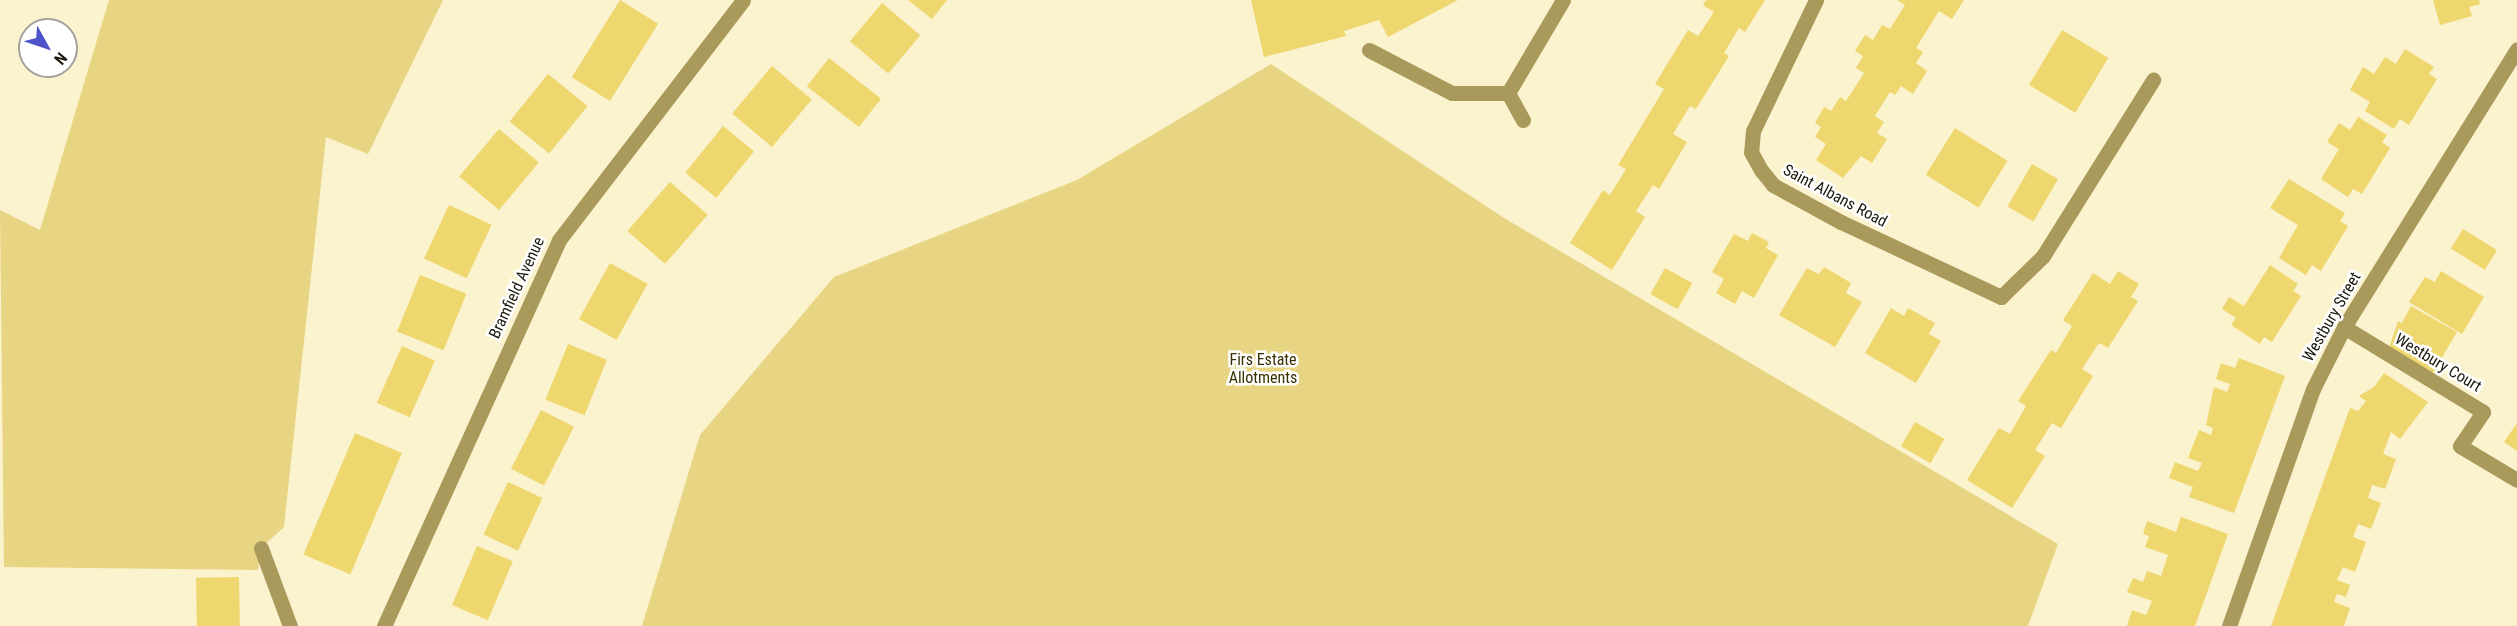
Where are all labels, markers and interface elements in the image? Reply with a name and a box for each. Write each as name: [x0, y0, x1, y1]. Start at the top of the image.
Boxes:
north arrow: [18, 18, 78, 78]
text: N: [50, 49, 71, 68]
street label: Saint Albans Road: [1780, 161, 1890, 231]
street label: Bramfield Avenue: [485, 234, 549, 342]
street label: Westbury Street: [2299, 269, 2365, 365]
street label: Westbury Court: [2391, 330, 2485, 396]
park label: Firs Estate Allotments: [1229, 350, 1297, 388]

